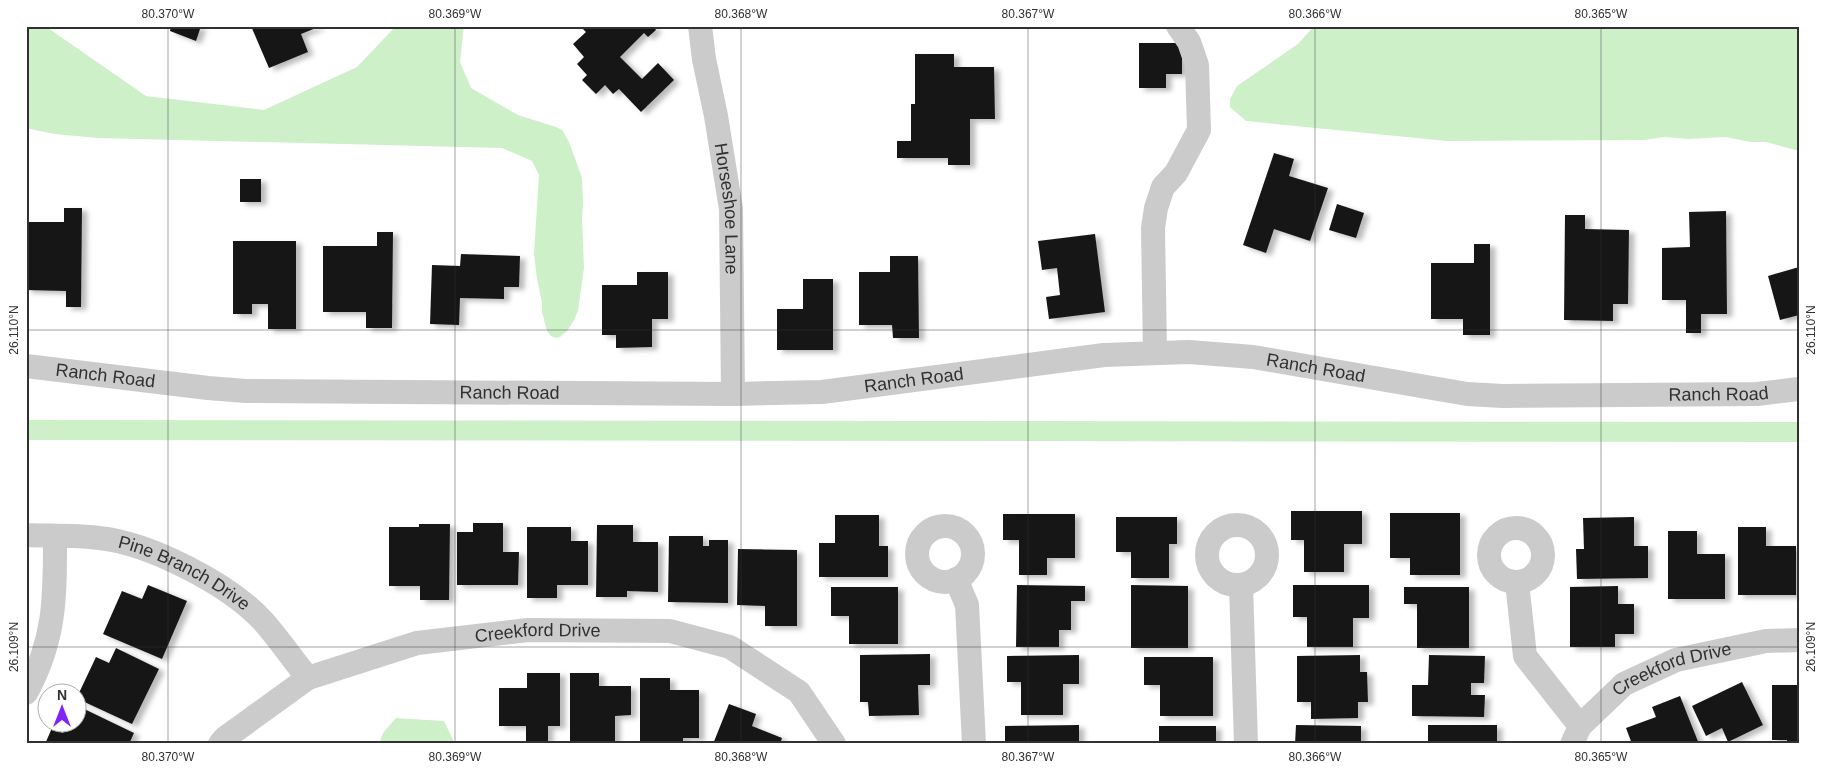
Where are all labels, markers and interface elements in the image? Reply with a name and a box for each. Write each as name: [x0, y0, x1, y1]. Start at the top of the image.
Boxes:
text: 80.370°W: [142, 7, 195, 21]
text: 80.369°W: [429, 7, 482, 21]
text: 80.368°W: [715, 7, 768, 21]
text: 80.367°W: [1002, 7, 1055, 21]
text: 80.366°W: [1289, 7, 1342, 21]
text: 80.365°W: [1575, 7, 1628, 21]
street label: Horseshoe Lane: [710, 141, 742, 274]
text: 26.110°N: [7, 305, 21, 355]
text: 26.110°N: [1804, 305, 1818, 355]
street label: Ranch Road: [1265, 349, 1367, 386]
street label: Ranch Road: [55, 360, 156, 392]
street label: Ranch Road: [863, 364, 965, 396]
street label: Ranch Road: [459, 382, 560, 403]
street label: Ranch Road: [1668, 383, 1770, 405]
street label: Pine Branch Drive: [116, 532, 254, 614]
street label: Creekford Drive: [474, 620, 601, 646]
text: 26.109°N: [7, 622, 21, 672]
text: 26.109°N: [1804, 622, 1818, 672]
street label: Creekford Drive: [1608, 639, 1733, 700]
north arrow: [38, 682, 88, 732]
text: N: [57, 687, 67, 703]
text: 80.370°W: [142, 750, 195, 764]
text: 80.369°W: [429, 750, 482, 764]
text: 80.368°W: [715, 750, 768, 764]
text: 80.367°W: [1002, 750, 1055, 764]
text: 80.366°W: [1289, 750, 1342, 764]
text: 80.365°W: [1575, 750, 1628, 764]

